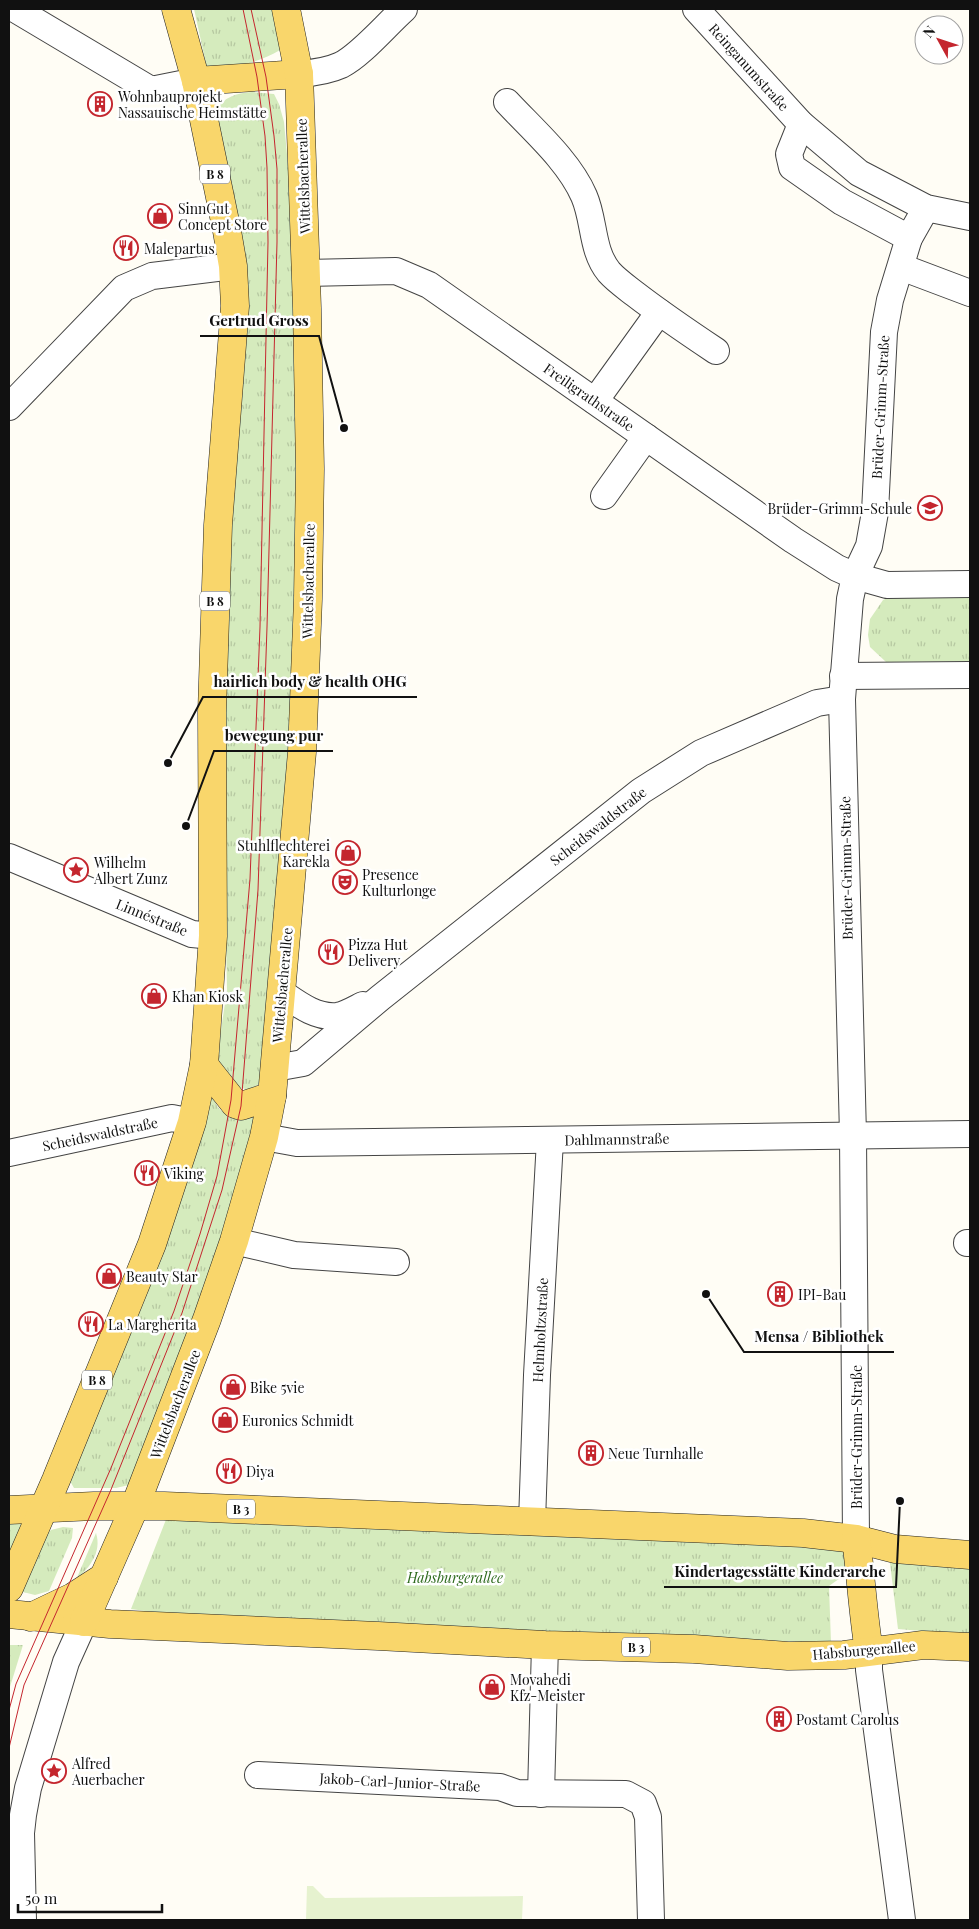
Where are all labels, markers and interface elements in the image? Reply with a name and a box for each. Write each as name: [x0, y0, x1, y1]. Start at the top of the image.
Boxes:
north arrow: [914, 15, 964, 65]
street label: Reinganumstraße: [705, 19, 793, 115]
text: N: [918, 21, 939, 41]
place label: Wohnbauprojekt Nassauische Heimstätte: [117, 87, 267, 122]
building icon: Wohnbauprojekt Nassauische Heimstätte: [87, 91, 113, 117]
street label: Wittelsbacherallee: [291, 118, 315, 235]
road number: B 8: [200, 164, 230, 183]
place label: SinnGut Concept Store: [178, 199, 267, 234]
shop icon: SinnGut Concept Store: [147, 203, 173, 229]
restaurant icon: Malepartus: [113, 235, 139, 261]
place label: Malepartus: [144, 239, 215, 258]
callout: Gertrud Gross: [200, 306, 319, 336]
text: Gertrud Gross: [209, 310, 309, 330]
street label: Brüder-Grimm-Straße: [867, 335, 893, 479]
street label: Freiligrathstraße: [540, 359, 638, 435]
school or university icon: Brüder-Grimm-Schule: [917, 495, 943, 521]
place label: Brüder-Grimm-Schule: [767, 499, 912, 518]
street label: Wittelsbacherallee: [297, 523, 319, 640]
road number: B 8: [200, 592, 230, 610]
callout: hairlich body & health OHG: [203, 667, 417, 697]
text: hairlich body & health OHG: [213, 671, 407, 691]
callout: bewegung pur: [214, 721, 333, 751]
text: bewegung pur: [225, 725, 323, 745]
street label: Scheidswaldstraße: [546, 782, 650, 870]
street label: Brüder-Grimm-Straße: [835, 796, 857, 940]
place label: Stuhlflechterei Karekla: [237, 836, 330, 871]
shop icon: Stuhlflechterei Karekla: [335, 840, 361, 866]
place label: Wilhelm Albert Zunz: [93, 853, 168, 888]
place icon: Wilhelm Albert Zunz: [63, 857, 89, 883]
place label: Presence Kulturlonge: [362, 865, 436, 900]
theatre icon: Presence Kulturlonge: [332, 869, 358, 895]
street label: Linnéstraße: [113, 894, 191, 940]
street label: Wittelsbacherallee: [267, 927, 296, 1044]
place label: Pizza Hut Delivery: [348, 935, 408, 970]
restaurant icon: Pizza Hut Delivery: [318, 939, 344, 965]
shop icon: Khan Kiosk: [141, 983, 167, 1009]
place label: Khan Kiosk: [172, 987, 243, 1006]
street label: Scheidswaldstraße: [41, 1112, 159, 1156]
street label: Dahlmannstraße: [564, 1129, 670, 1149]
restaurant icon: Viking: [134, 1160, 160, 1186]
place label: Viking: [163, 1164, 205, 1183]
shop icon: Beauty Star: [96, 1263, 122, 1289]
place label: Beauty Star: [126, 1267, 199, 1286]
street label: Helmholtzstraße: [528, 1277, 552, 1383]
building icon: IPI-Bau: [767, 1281, 793, 1307]
place label: IPI-Bau: [798, 1285, 846, 1304]
restaurant icon: La Margherita: [78, 1311, 104, 1337]
place label: La Margherita: [108, 1315, 197, 1334]
callout: Mensa / Bibliothek: [744, 1322, 894, 1352]
text: Mensa / Bibliothek: [754, 1326, 884, 1346]
street label: Wittelsbacherallee: [145, 1347, 205, 1462]
street label: Brüder-Grimm-Straße: [847, 1365, 866, 1509]
road number: B 8: [82, 1370, 112, 1390]
shop icon: Bike 5vie: [220, 1374, 246, 1400]
place label: Bike 5vie: [250, 1378, 304, 1397]
shop icon: Euronics Schmidt: [212, 1407, 238, 1433]
place label: Euronics Schmidt: [242, 1411, 355, 1430]
building icon: Neue Turnhalle: [578, 1440, 604, 1466]
place label: Neue Turnhalle: [608, 1444, 704, 1463]
restaurant icon: Diya: [216, 1458, 242, 1484]
place label: Diya: [246, 1462, 274, 1481]
road number: B 3: [227, 1500, 255, 1518]
callout: Kindertagesstätte Kinderarche: [664, 1557, 896, 1587]
text: Kindertagesstätte Kinderarche: [674, 1561, 886, 1581]
park label: Habsburgerallee: [406, 1568, 503, 1587]
street label: Habsburgerallee: [812, 1636, 916, 1664]
road number: B 3: [622, 1638, 650, 1656]
place label: Movahedi Kfz-Meister: [510, 1670, 586, 1705]
shop icon: Movahedi Kfz-Meister: [479, 1674, 505, 1700]
building icon: Postamt Carolus: [766, 1706, 792, 1732]
place label: Postamt Carolus: [796, 1710, 899, 1729]
place label: Alfred Auerbacher: [71, 1754, 146, 1789]
place icon: Alfred Auerbacher: [41, 1758, 67, 1784]
street label: Jakob-Carl-Junior-Straße: [318, 1768, 481, 1796]
scale bar: [18, 1882, 161, 1914]
text: 50 m: [25, 1888, 58, 1908]

